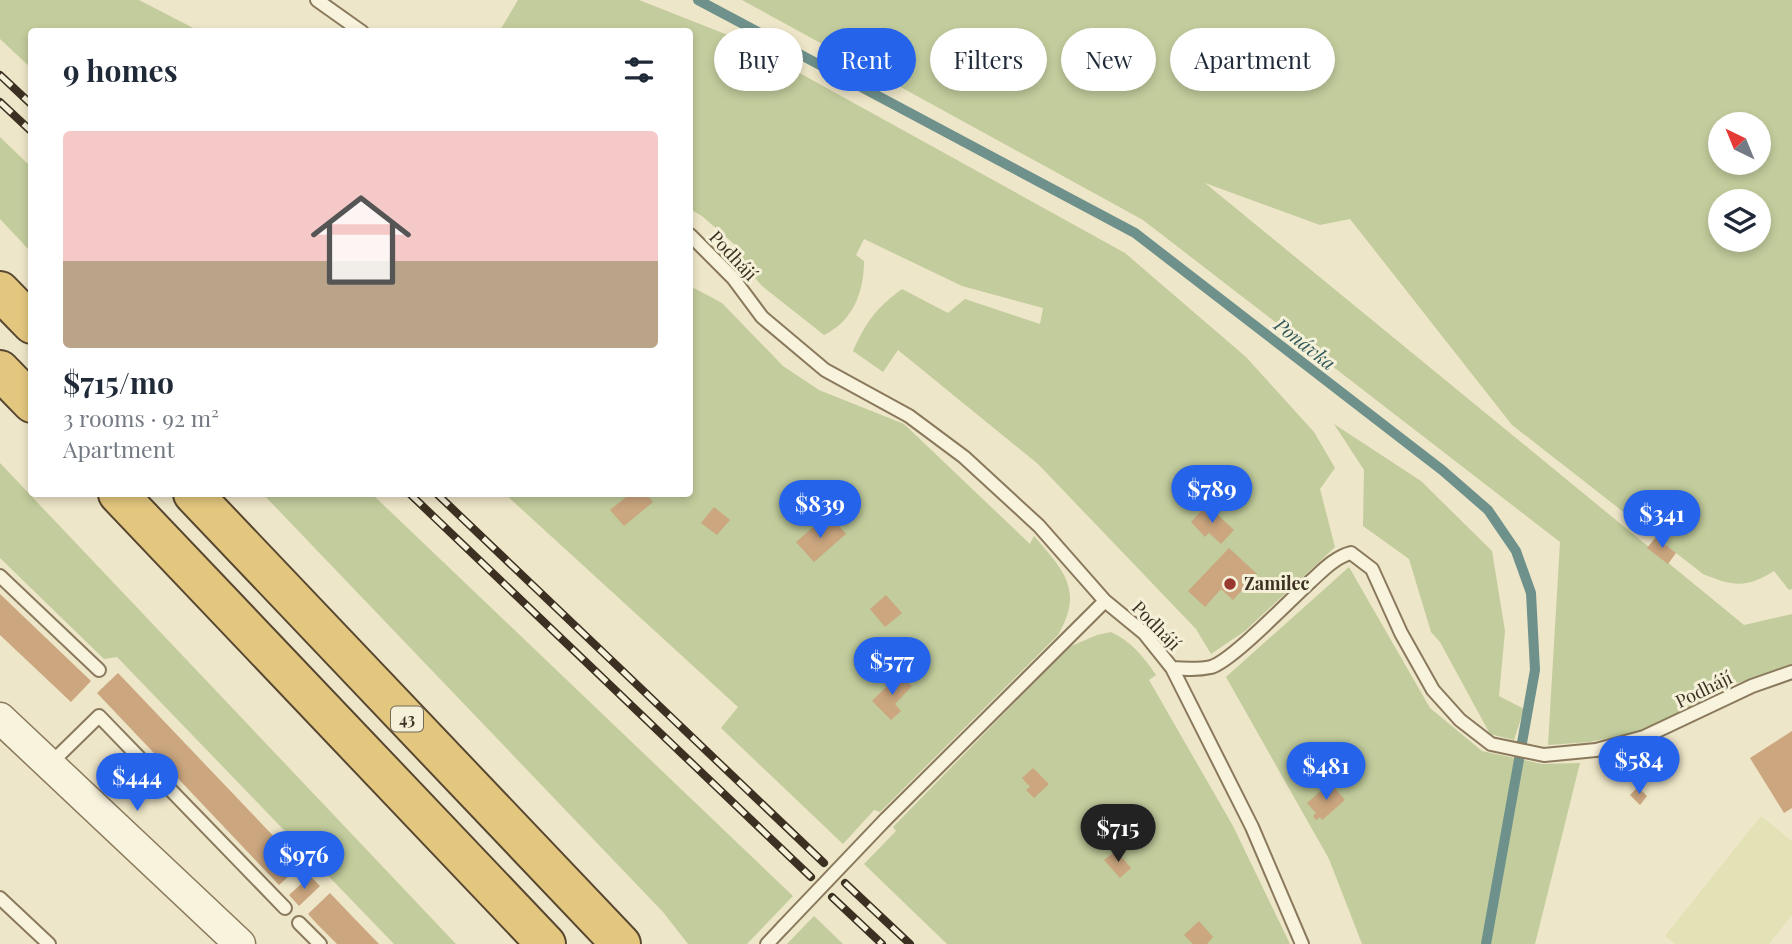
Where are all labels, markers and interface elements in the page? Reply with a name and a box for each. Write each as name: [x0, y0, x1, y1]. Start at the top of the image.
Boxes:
chip: Buy: [714, 28, 803, 91]
chip: Rent: [817, 28, 916, 91]
chip: Filters: [930, 28, 1047, 91]
chip: New: [1061, 28, 1156, 91]
chip: Apartment: [1170, 28, 1335, 91]
text: 9 homes: [63, 50, 178, 90]
icon: filters: [620, 51, 658, 89]
north arrow: [1708, 112, 1771, 175]
map controls: [1708, 112, 1771, 252]
icon: home: [298, 177, 424, 303]
button: layers: [1708, 189, 1771, 252]
street label: Podhájí: [704, 225, 763, 286]
water label: Ponávka: [1269, 310, 1342, 375]
text: $715/mo: [63, 362, 174, 402]
text: 3 rooms · 92 m²: [63, 402, 219, 433]
text: Apartment: [63, 433, 175, 464]
pin: $789: [1171, 466, 1253, 525]
text: $789: [1187, 472, 1237, 503]
pin: $839: [779, 480, 861, 540]
text: $839: [795, 487, 845, 518]
pin: $341: [1621, 490, 1703, 550]
text: $341: [1639, 497, 1685, 528]
place label: Zamilec: [1244, 571, 1310, 595]
marker: Zamilec: [1222, 576, 1238, 592]
street label: Podhájí: [1127, 595, 1186, 655]
pin: $577: [851, 638, 933, 697]
text: $577: [870, 644, 914, 675]
street label: Podhájí: [1671, 665, 1736, 713]
road number: 43: [391, 706, 423, 732]
pin: $584: [1598, 736, 1680, 796]
pin: $481: [1285, 742, 1367, 802]
text: $584: [1615, 743, 1663, 774]
text: $481: [1302, 749, 1350, 780]
pin: $444: [96, 754, 178, 813]
text: $444: [112, 760, 162, 791]
pin: $715: [1077, 804, 1159, 864]
text: $715: [1097, 811, 1139, 842]
pin: $976: [263, 832, 345, 891]
text: $976: [279, 838, 329, 869]

